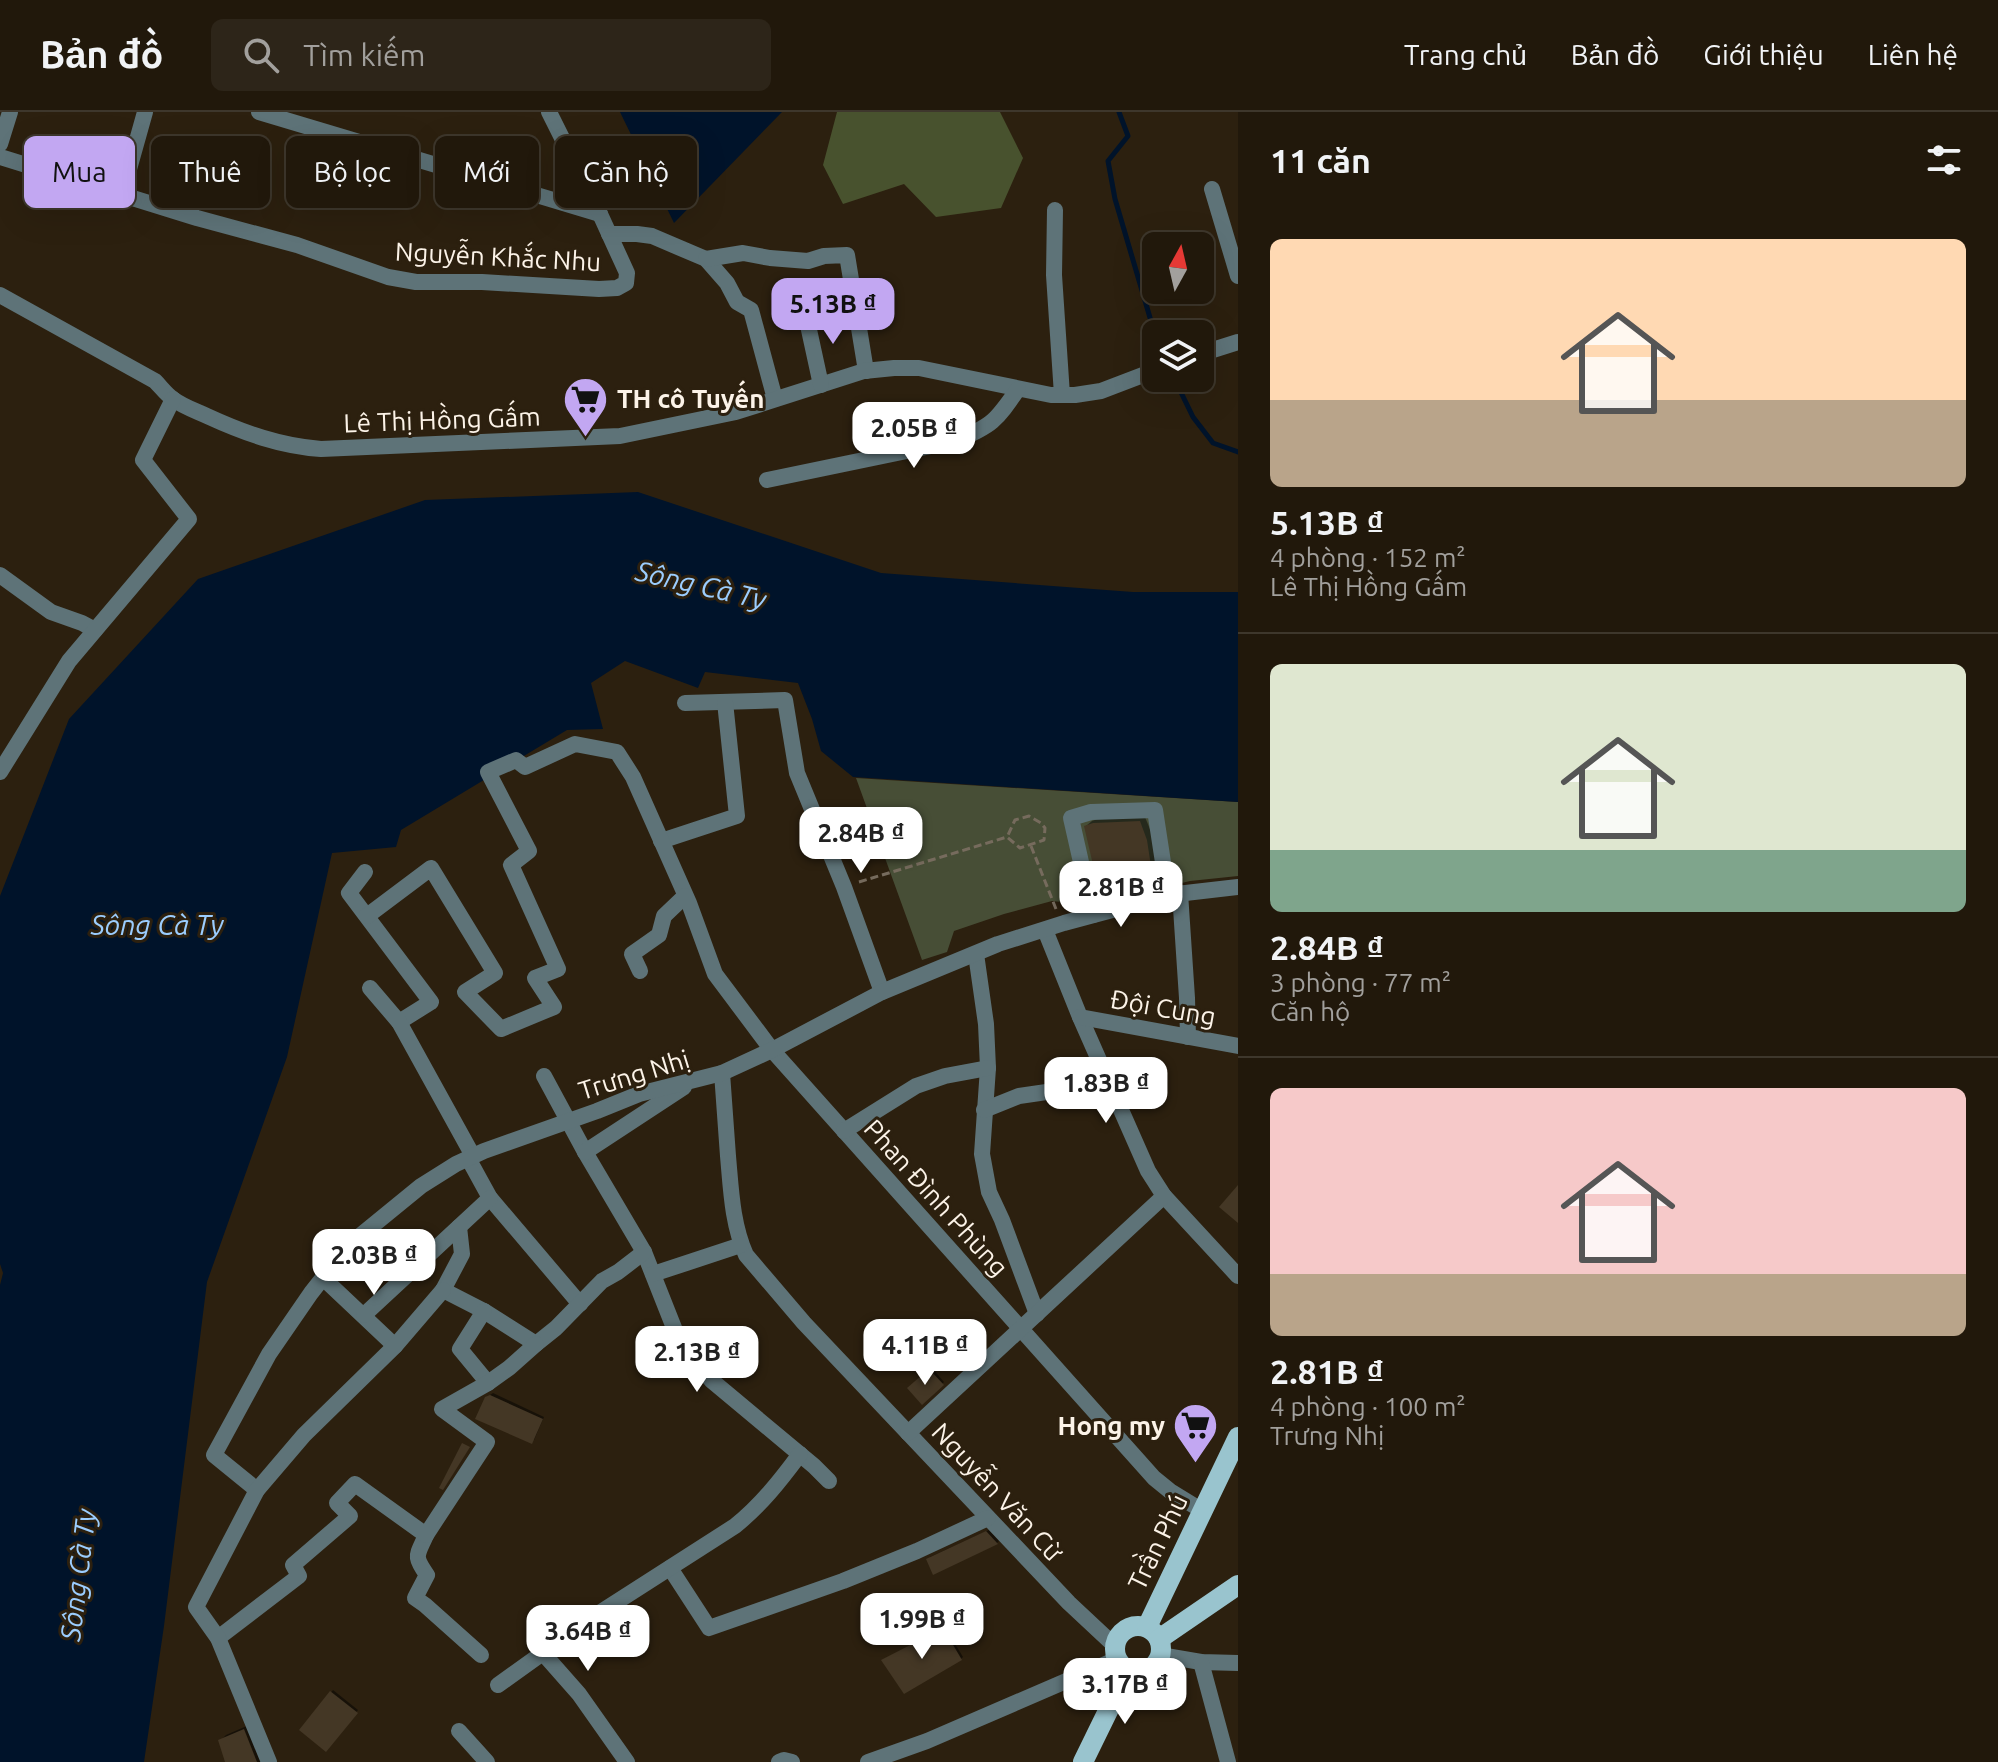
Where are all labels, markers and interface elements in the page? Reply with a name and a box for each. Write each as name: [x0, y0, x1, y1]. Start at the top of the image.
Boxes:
search box: [211, 19, 771, 91]
text: Bản đồ: [40, 33, 163, 75]
icon: search: [239, 33, 283, 77]
text: Tìm kiếm: [303, 38, 425, 72]
text: Trang chủ: [1404, 39, 1527, 70]
text: Bản đồ: [1571, 39, 1659, 70]
text: Giới thiệu: [1703, 39, 1824, 70]
text: Liên hệ: [1868, 39, 1958, 70]
chip: Mua: [24, 136, 135, 208]
chip: Thuê: [151, 136, 270, 208]
chip: Bộ lọc: [286, 136, 419, 208]
chip: Mới: [435, 136, 539, 208]
chip: Căn hộ: [555, 136, 697, 208]
icon: filters: [1922, 138, 1966, 182]
text: 11 căn: [1270, 141, 1371, 179]
north arrow: [1142, 232, 1214, 304]
map controls: [1142, 232, 1214, 392]
street label: Nguyễn Khắc Nhu: [394, 234, 602, 276]
pin: 5.13B ₫: [759, 278, 907, 346]
text: 5.13B ₫: [789, 289, 877, 318]
icon: home: [1546, 291, 1690, 435]
button: layers: [1142, 320, 1214, 392]
supermarket icon: TH cô Tuyến: [562, 375, 610, 438]
place label: TH cô Tuyến: [617, 380, 764, 413]
street label: Lê Thị Hồng Gấm: [343, 398, 541, 437]
pin: 2.05B ₫: [840, 402, 988, 470]
text: 2.05B ₫: [870, 413, 958, 442]
text: 5.13B ₫: [1270, 503, 1384, 541]
text: 4 phòng · 152 m²: [1270, 543, 1466, 572]
water label: Sông Cà Ty: [632, 554, 770, 615]
text: Lê Thị Hồng Gấm: [1270, 572, 1467, 601]
icon: home: [1546, 716, 1690, 860]
pin: 2.84B ₫: [787, 807, 935, 875]
text: 2.84B ₫: [817, 818, 905, 847]
pin: 2.81B ₫: [1047, 861, 1195, 929]
text: 2.81B ₫: [1077, 872, 1165, 901]
water label: Sông Cà Ty: [90, 909, 224, 940]
text: 2.84B ₫: [1270, 928, 1384, 966]
text: 3 phòng · 77 m²: [1270, 968, 1451, 997]
street label: Đội Cung: [1108, 984, 1218, 1031]
text: Căn hộ: [1270, 997, 1350, 1026]
street label: Trưng Nhị: [575, 1044, 693, 1105]
pin: 1.83B ₫: [1032, 1057, 1180, 1125]
text: 1.83B ₫: [1062, 1068, 1150, 1097]
street label: Phan Đình Phùng: [859, 1114, 1014, 1282]
icon: home: [1546, 1140, 1690, 1284]
pin: 2.03B ₫: [300, 1229, 448, 1297]
text: 2.03B ₫: [330, 1240, 418, 1269]
pin: 4.11B ₫: [851, 1319, 999, 1387]
pin: 2.13B ₫: [623, 1326, 771, 1394]
text: 4.11B ₫: [881, 1330, 969, 1359]
text: 2.13B ₫: [653, 1337, 741, 1366]
text: 2.81B ₫: [1270, 1352, 1384, 1390]
text: 4 phòng · 100 m²: [1270, 1392, 1466, 1421]
supermarket icon: Hong my: [1172, 1402, 1220, 1465]
place label: Hong my: [1058, 1411, 1165, 1440]
street label: Nguyễn Văn Cừ: [926, 1415, 1071, 1567]
text: Trưng Nhị: [1270, 1421, 1384, 1450]
street label: Trần Phú: [1119, 1488, 1193, 1594]
water label: Sông Cà Ty: [54, 1506, 101, 1644]
pin: 1.99B ₫: [848, 1593, 996, 1661]
text: 1.99B ₫: [878, 1604, 966, 1633]
pin: 3.64B ₫: [514, 1605, 662, 1673]
text: 3.64B ₫: [544, 1616, 632, 1645]
pin: 3.17B ₫: [1051, 1658, 1199, 1726]
text: 3.17B ₫: [1081, 1669, 1169, 1698]

